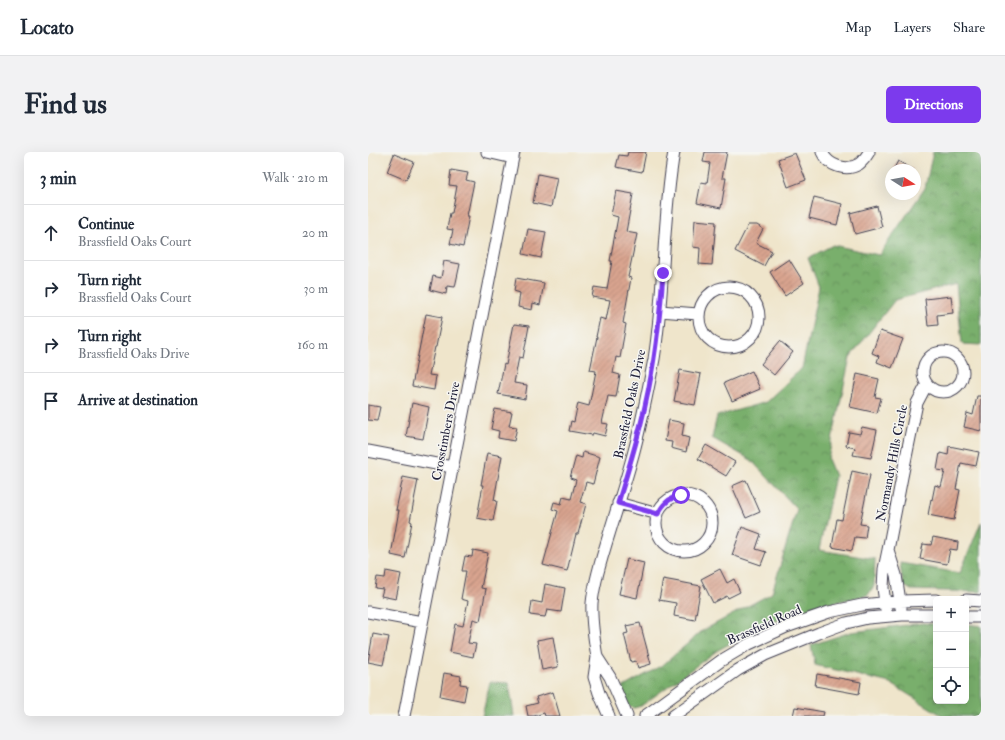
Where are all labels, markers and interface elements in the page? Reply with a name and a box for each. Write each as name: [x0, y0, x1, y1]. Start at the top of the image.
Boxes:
text: Locato: [20, 16, 74, 40]
text: Map: [845, 19, 871, 36]
text: Layers: [893, 19, 931, 36]
text: Share: [953, 19, 985, 36]
button: Directions: [886, 86, 981, 123]
text: Find us: [24, 87, 107, 122]
north arrow: [885, 164, 921, 200]
text: 3 min: [40, 168, 77, 189]
text: Walk · 210 m: [262, 170, 328, 186]
text: Continue: [78, 215, 134, 234]
icon: ahead: [40, 222, 62, 244]
text: 20 m: [302, 225, 328, 241]
text: Brassfield Oaks Court: [78, 234, 191, 250]
route end: [654, 264, 672, 282]
text: Turn right: [78, 271, 141, 290]
icon: right: [40, 278, 62, 300]
text: 30 m: [304, 281, 328, 297]
text: Brassfield Oaks Court: [78, 290, 191, 306]
text: Turn right: [78, 327, 141, 346]
icon: right: [40, 334, 62, 356]
text: 160 m: [297, 337, 328, 353]
text: Brassfield Oaks Drive: [78, 346, 190, 362]
street label: Brassfield Oaks Drive: [611, 347, 650, 460]
street label: Crosstimbers Drive: [429, 380, 464, 482]
icon: arrive: [40, 390, 62, 412]
text: Arrive at destination: [78, 391, 198, 410]
street label: Normandy Hills Circle: [873, 403, 912, 523]
route start: [672, 486, 690, 504]
map controls: [933, 596, 969, 704]
button: +: [933, 596, 969, 632]
street label: Brassfield Road: [725, 601, 805, 648]
button: −: [933, 632, 969, 668]
button: locate: [933, 668, 969, 704]

